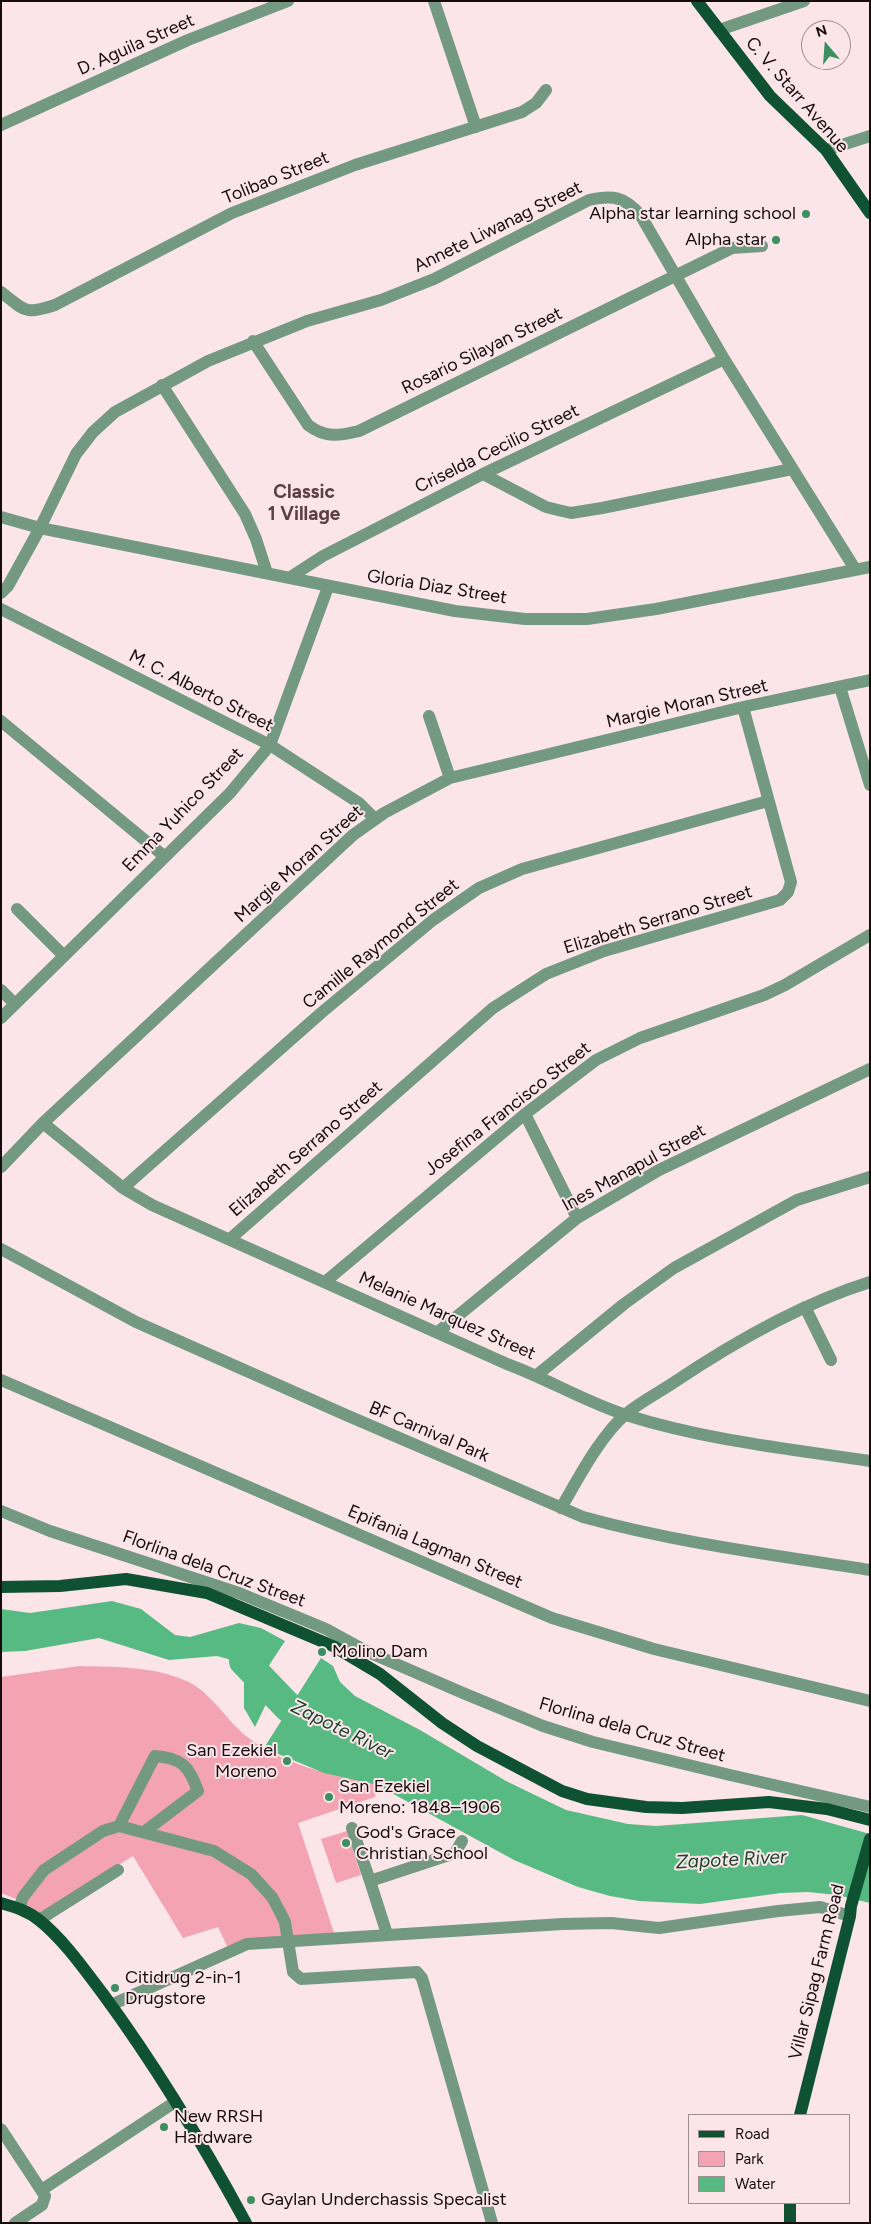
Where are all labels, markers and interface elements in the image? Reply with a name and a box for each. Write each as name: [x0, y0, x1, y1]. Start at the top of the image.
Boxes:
street label: D. Aguila Street: [74, 10, 198, 80]
north arrow: [801, 20, 851, 70]
text: N: [814, 21, 829, 41]
street label: C. V. Starr Avenue: [741, 33, 853, 157]
street label: Tolibao Street: [220, 147, 332, 209]
street label: Annete Liwanag Street: [410, 177, 586, 277]
place label: Alpha star learning school: [589, 203, 796, 225]
marker: Alpha star learning school: [800, 208, 812, 220]
place label: Alpha star: [685, 229, 766, 251]
marker: Alpha star: [770, 234, 782, 246]
street label: Rosario Silayan Street: [398, 303, 566, 399]
street label: Criselda Cecilio Street: [411, 400, 583, 498]
district label: Classic 1 Village: [268, 481, 340, 525]
street label: Gloria Diaz Street: [365, 565, 509, 609]
street label: M. C. Alberto Street: [125, 645, 277, 737]
street label: Margie Moran Street: [604, 675, 770, 733]
street label: Emma Yuhico Street: [118, 743, 248, 877]
street label: Margie Moran Street: [230, 801, 368, 927]
street label: Camille Raymond Street: [299, 874, 463, 1014]
street label: Elizabeth Serrano Street: [561, 881, 755, 959]
street label: Josefina Francisco Street: [421, 1037, 595, 1181]
street label: Elizabeth Serrano Street: [225, 1077, 387, 1221]
street label: Ines Manapul Street: [558, 1120, 710, 1216]
street label: Melanie Marquez Street: [355, 1267, 539, 1365]
street label: BF Carnival Park: [366, 1397, 492, 1467]
street label: Epifania Lagman Street: [344, 1500, 526, 1594]
street label: Florlina dela Cruz Street: [120, 1526, 308, 1612]
place label: Molino Dam: [332, 1641, 428, 1663]
marker: Molino Dam: [316, 1646, 328, 1658]
street label: Florlina dela Cruz Street: [536, 1693, 728, 1767]
water label: Zapote River: [287, 1695, 397, 1765]
place label: San Ezekiel Moreno: [186, 1740, 277, 1782]
marker: San Ezekiel Moreno: [281, 1755, 293, 1767]
place label: San Ezekiel Moreno: 1848–1906: [339, 1776, 500, 1818]
marker: San Ezekiel Moreno: 1848–1906: [323, 1791, 335, 1803]
place label: God's Grace Christian School: [356, 1822, 488, 1865]
marker: God's Grace Christian School: [340, 1837, 352, 1849]
water label: Zapote River: [675, 1846, 787, 1874]
street label: Villar Sipag Farm Road: [785, 1882, 849, 2062]
place label: Citidrug 2-in-1 Drugstore: [125, 1967, 242, 2010]
marker: Citidrug 2-in-1 Drugstore: [109, 1982, 121, 1994]
place label: New RRSH Hardware: [174, 2106, 263, 2148]
legend: [688, 2114, 851, 2204]
marker: New RRSH Hardware: [158, 2121, 170, 2133]
text: Road: [735, 2125, 770, 2143]
text: Park: [735, 2150, 764, 2168]
text: Water: [735, 2175, 775, 2193]
place label: Gaylan Underchassis Specalist: [261, 2189, 507, 2211]
marker: Gaylan Underchassis Specalist: [245, 2194, 257, 2206]

